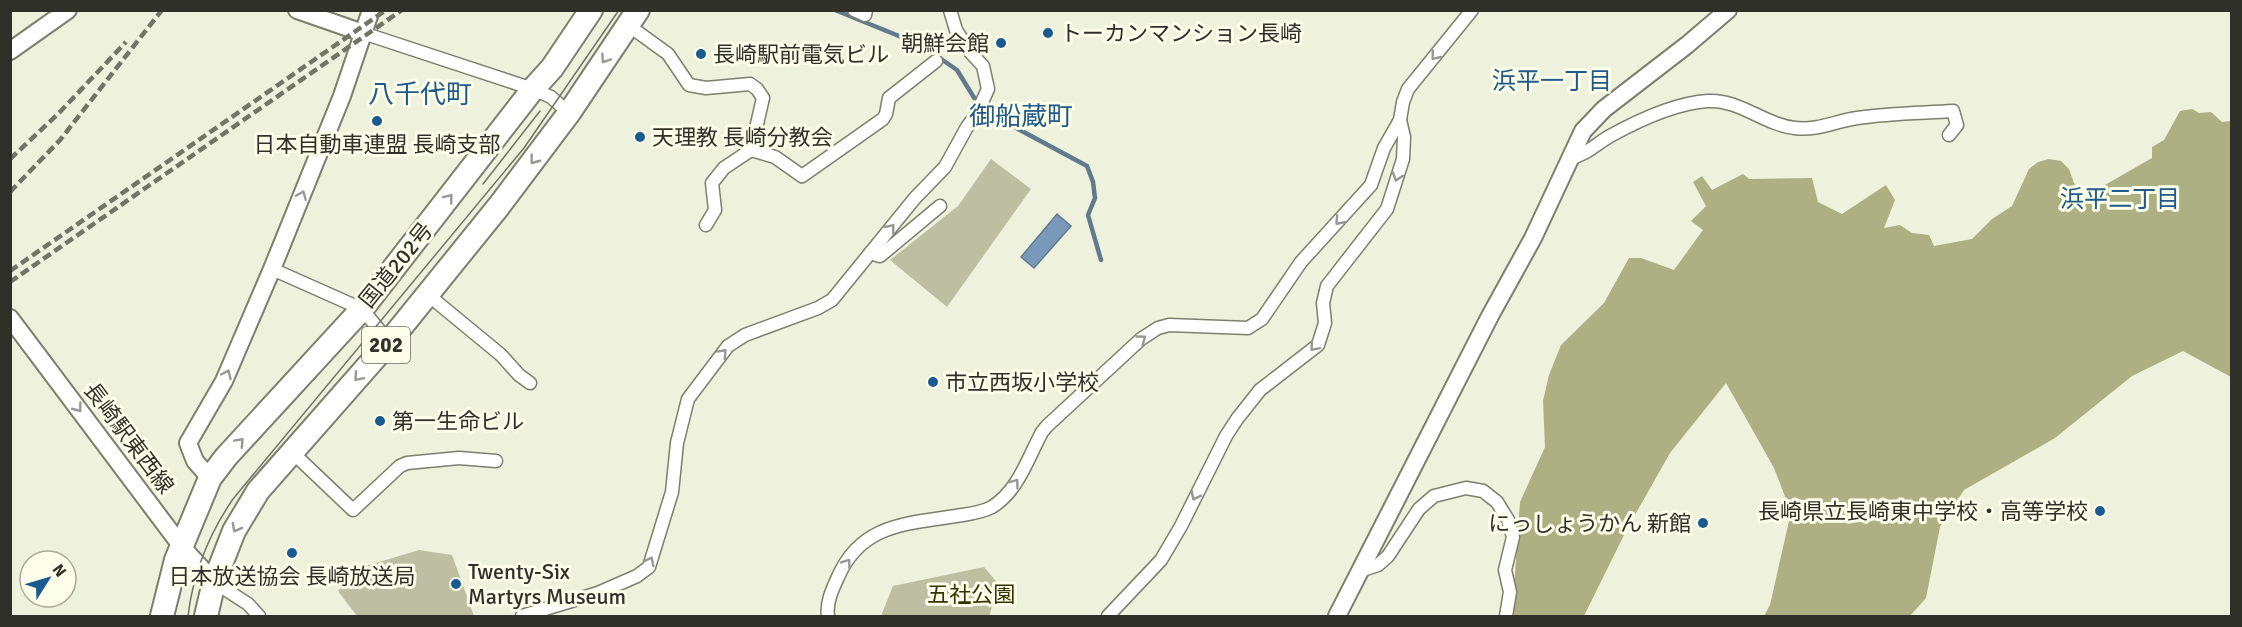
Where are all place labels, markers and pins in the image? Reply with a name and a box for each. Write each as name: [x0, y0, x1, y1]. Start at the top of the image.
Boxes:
place label: トーカンマンション長崎: [1060, 20, 1302, 47]
marker: トーカンマンション長崎: [1041, 26, 1055, 40]
place label: 朝鮮会館: [901, 30, 989, 57]
marker: 朝鮮会館: [994, 36, 1008, 50]
place label: 長崎駅前電気ビル: [713, 41, 889, 68]
marker: 長崎駅前電気ビル: [694, 47, 708, 61]
marker: 日本自動車連盟 長崎支部: [370, 114, 384, 128]
place label: 天理教 長崎分教会: [652, 124, 833, 151]
marker: 天理教 長崎分教会: [633, 130, 647, 144]
place label: 日本自動車連盟 長崎支部: [254, 131, 500, 158]
place label: 市立西坂小学校: [945, 369, 1099, 396]
marker: 市立西坂小学校: [926, 375, 940, 389]
place label: 第一生命ビル: [392, 408, 524, 435]
marker: 第一生命ビル: [373, 414, 387, 428]
place label: 長崎県立長崎東中学校・高等学校: [1758, 498, 2088, 525]
marker: 長崎県立長崎東中学校・高等学校: [2093, 504, 2107, 518]
place label: にっしょうかん 新館: [1488, 510, 1691, 537]
marker: にっしょうかん 新館: [1696, 516, 1710, 530]
marker: 日本放送協会 長崎放送局: [285, 546, 299, 560]
place label: Twenty-Six Martyrs Museum: [468, 558, 626, 610]
place label: 日本放送協会 長崎放送局: [169, 563, 415, 590]
marker: Twenty-Six Martyrs Museum: [449, 577, 463, 591]

